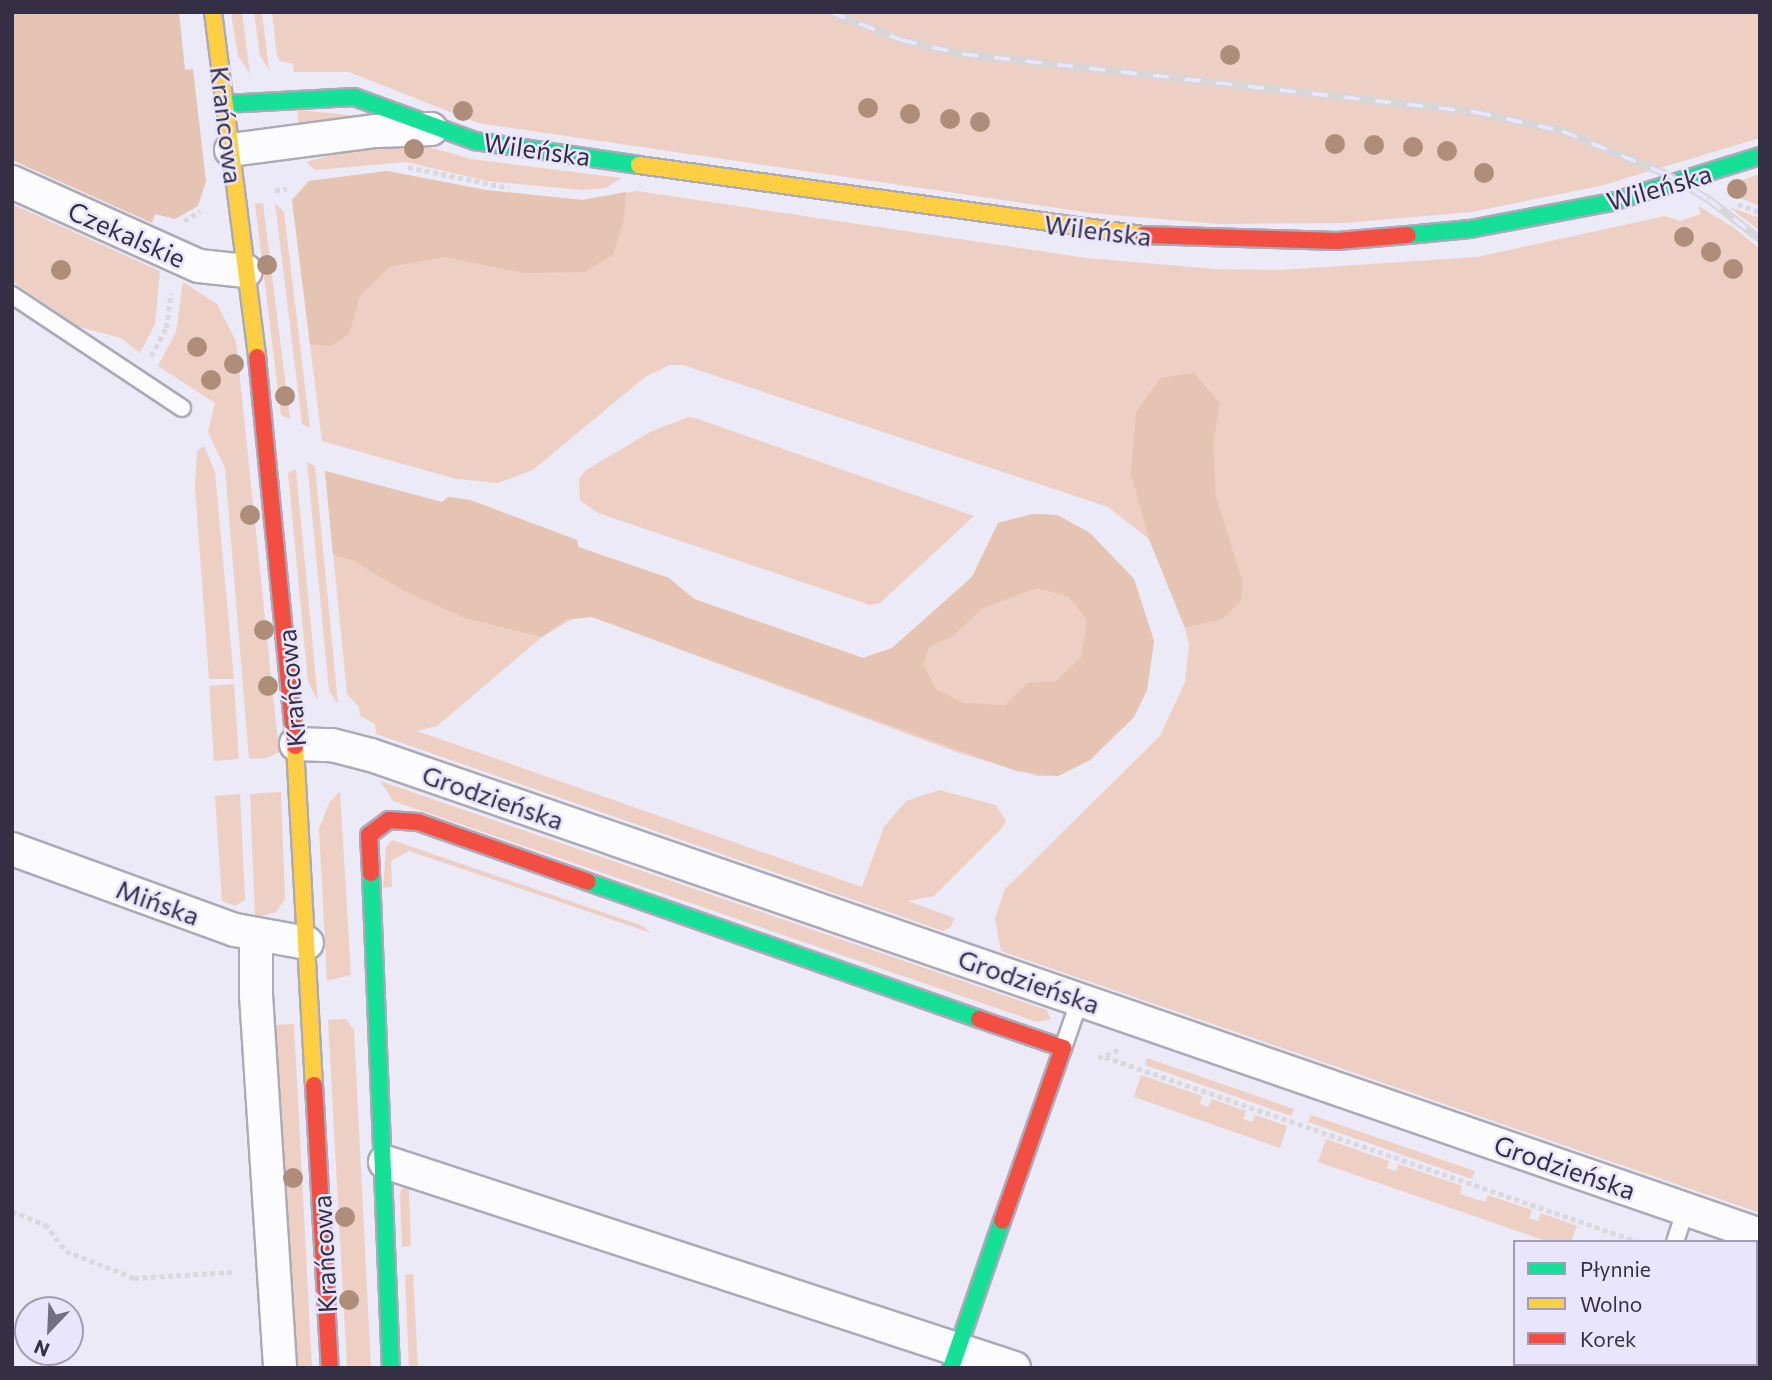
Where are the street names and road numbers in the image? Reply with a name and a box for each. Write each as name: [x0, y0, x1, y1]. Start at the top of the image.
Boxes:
street label: Krańcowa: [204, 64, 250, 186]
street label: Wileńska: [481, 126, 593, 172]
street label: Wileńska: [1603, 157, 1715, 217]
street label: Czekalskie: [64, 194, 190, 274]
street label: Wileńska: [1043, 208, 1153, 252]
street label: Krańcowa: [270, 628, 312, 748]
street label: Grodzieńska: [418, 758, 568, 836]
street label: Mińska: [112, 873, 204, 931]
street label: Grodzieńska: [954, 942, 1104, 1020]
street label: Grodzieńska: [1490, 1128, 1640, 1206]
street label: Krańcowa: [305, 1194, 343, 1314]

